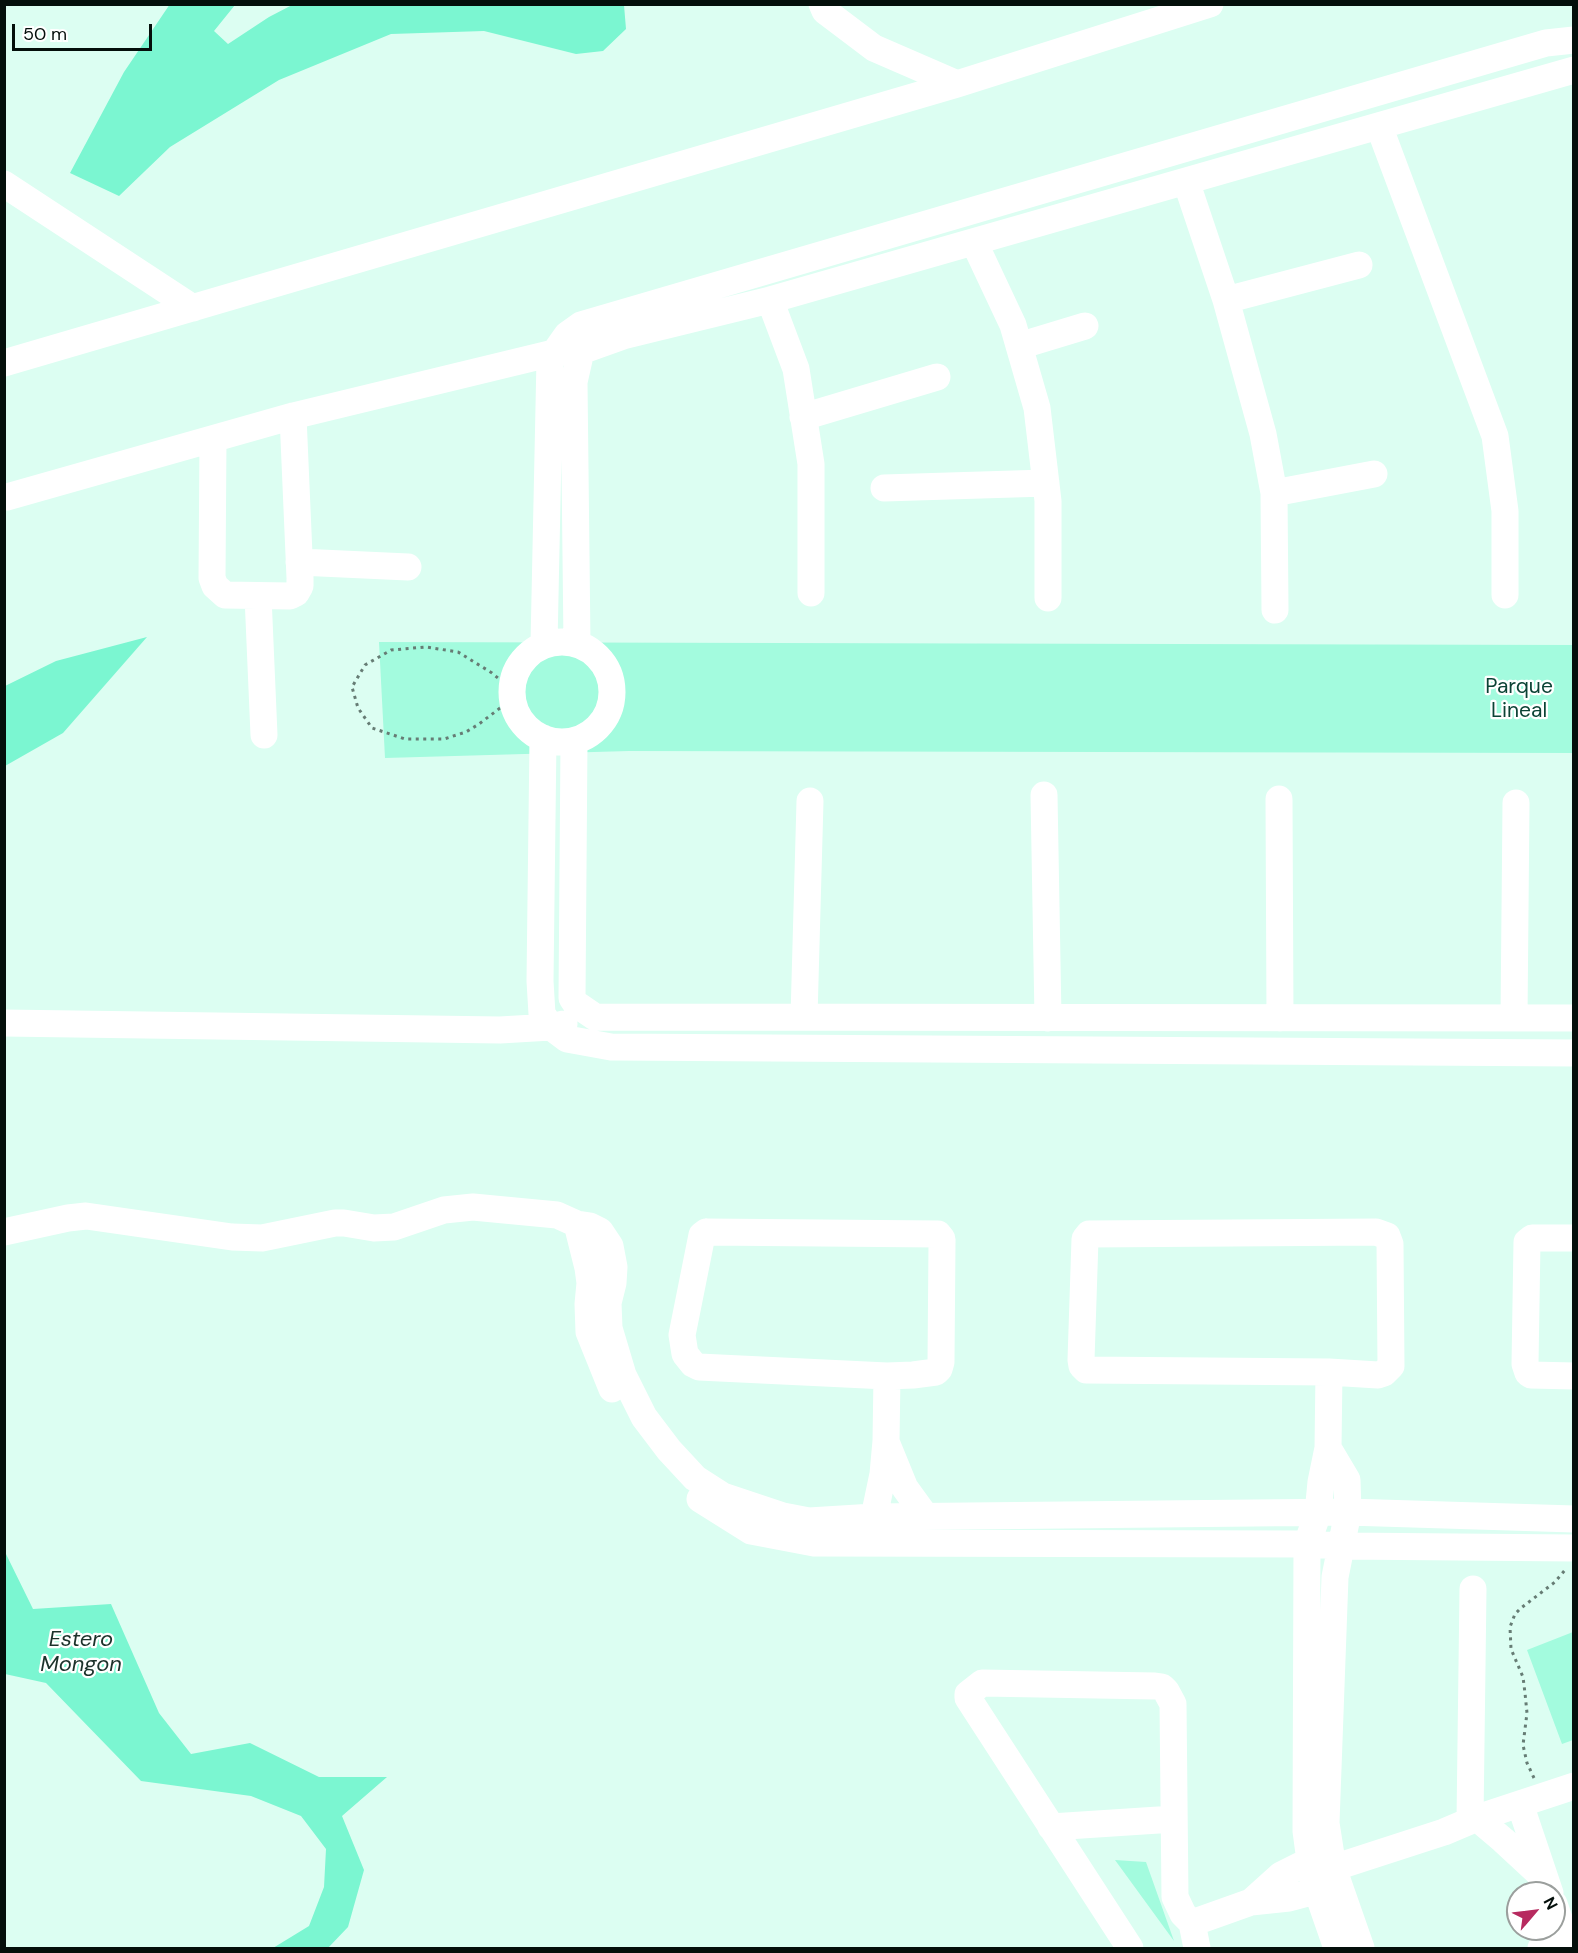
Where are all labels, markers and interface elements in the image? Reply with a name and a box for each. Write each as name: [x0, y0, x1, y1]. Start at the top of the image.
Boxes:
scale bar: [15, 12, 154, 50]
text: 50 m: [23, 22, 67, 46]
park label: Parque Lineal: [1485, 674, 1553, 724]
water label: Estero Mongon: [40, 1627, 122, 1678]
north arrow: [1506, 1881, 1566, 1941]
text: N: [1539, 1893, 1563, 1913]

